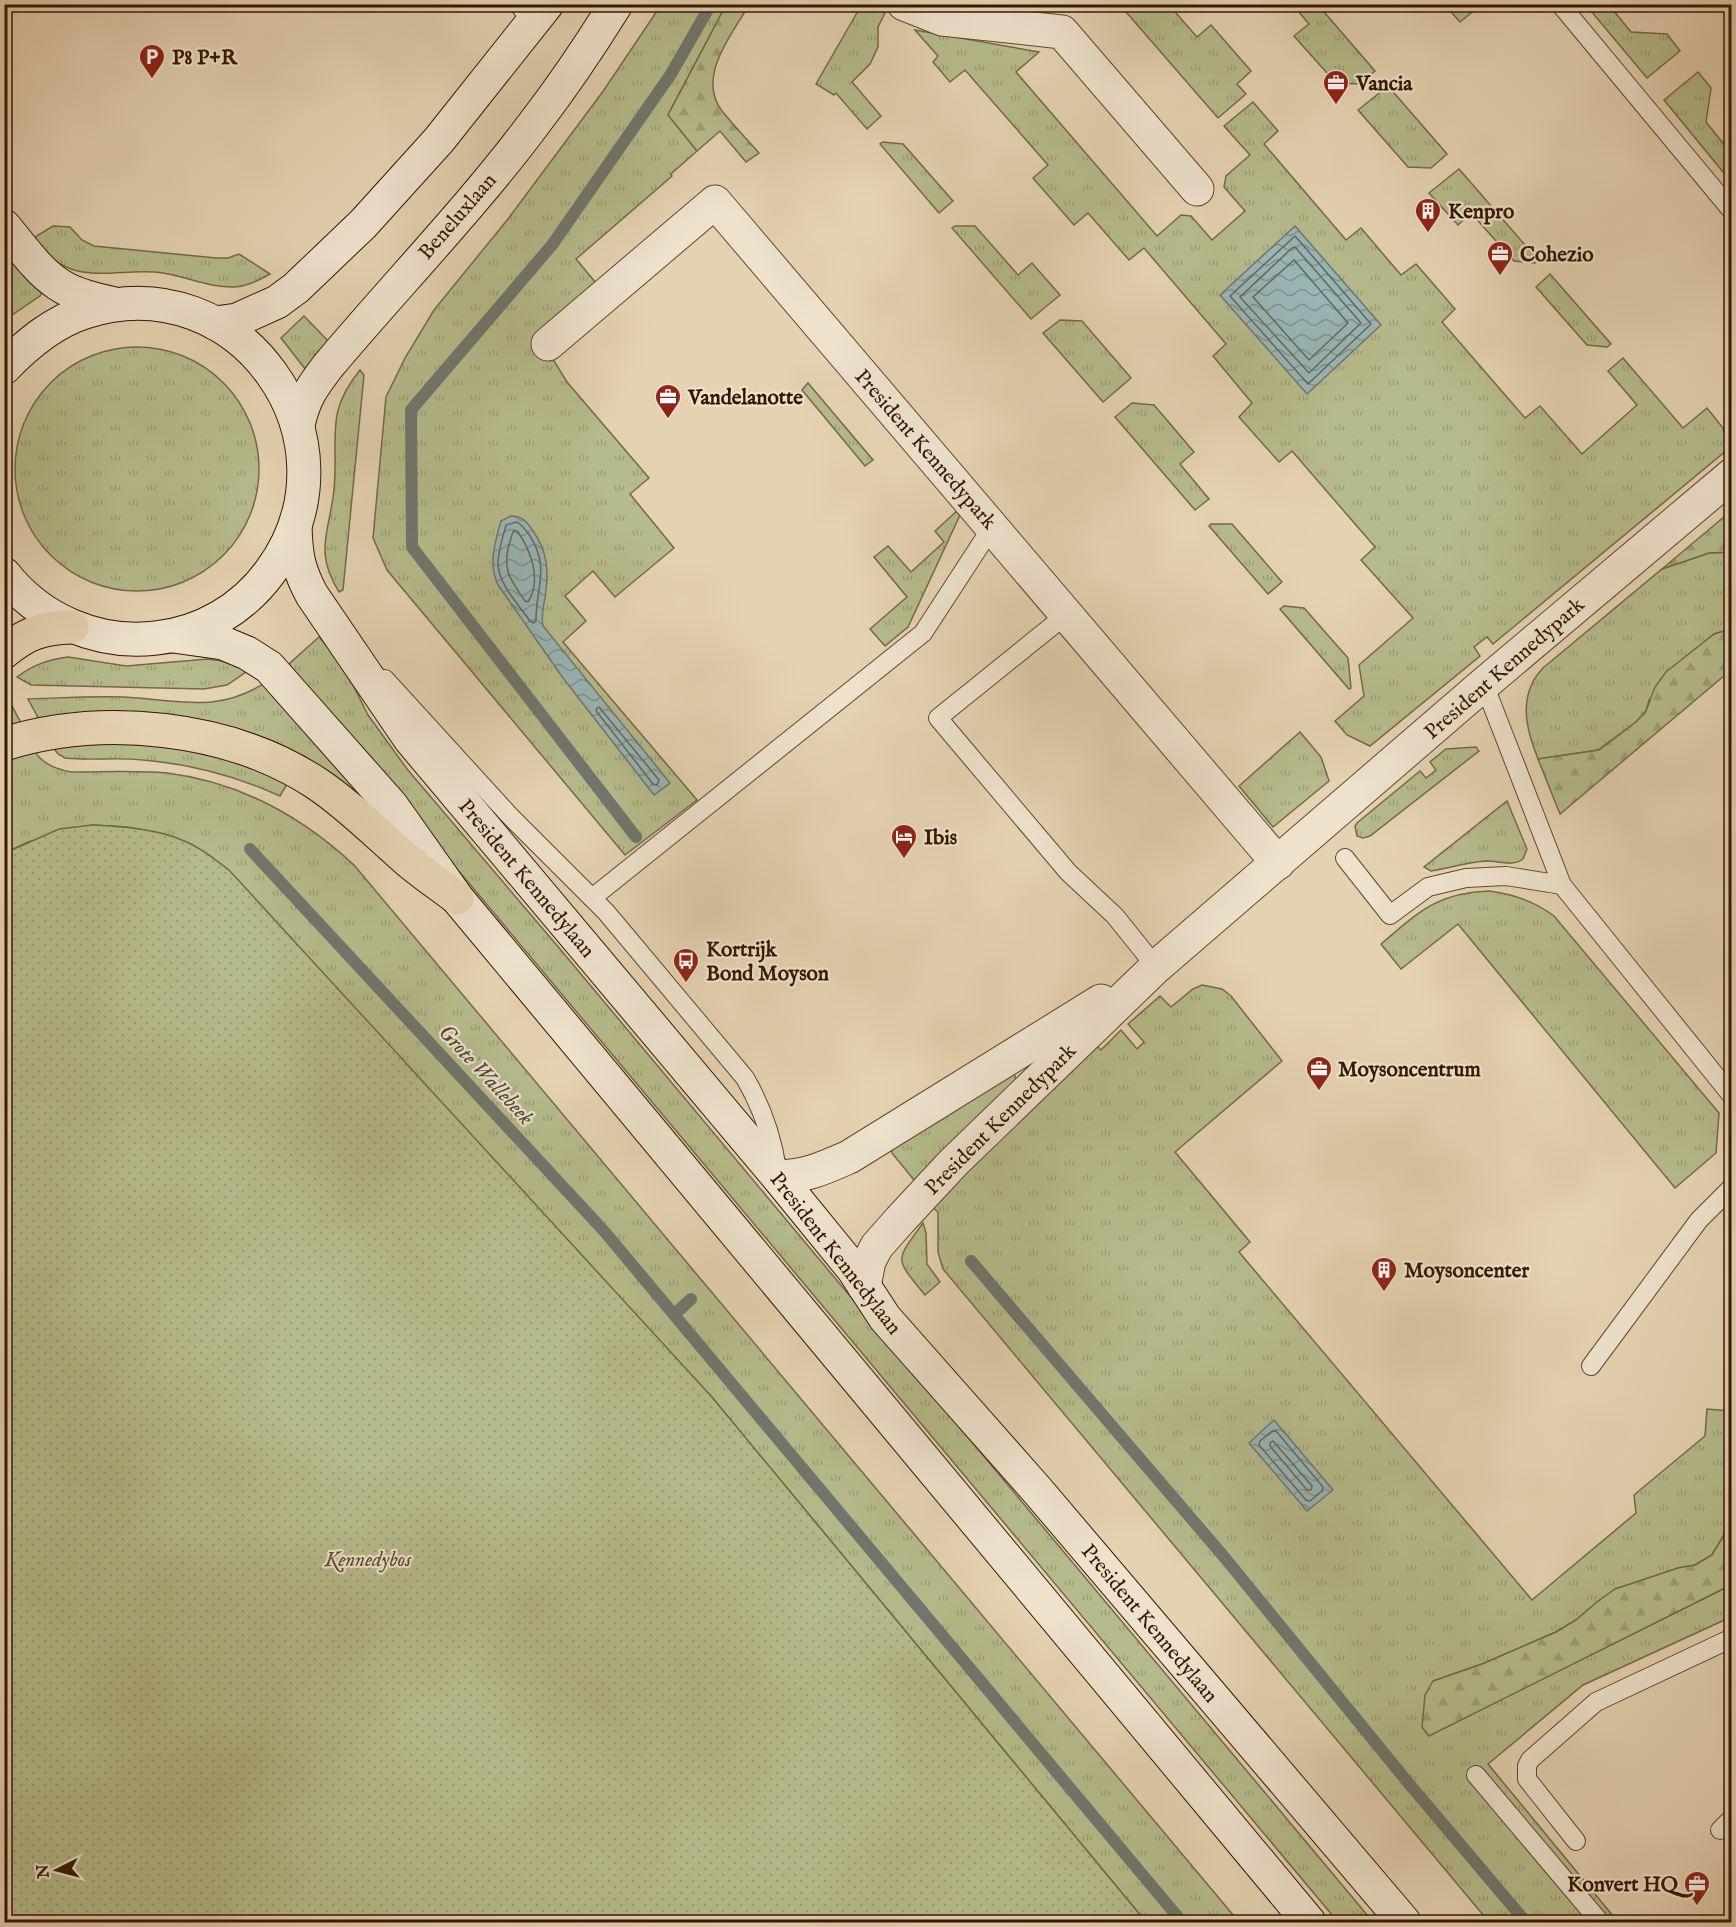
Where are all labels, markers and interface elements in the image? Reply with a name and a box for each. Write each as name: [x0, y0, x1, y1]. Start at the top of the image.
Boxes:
parking icon: P8 P+R: [137, 42, 167, 80]
place label: P8 P+R: [172, 45, 238, 72]
office icon: Vancia: [1321, 68, 1351, 106]
place label: Vancia: [1355, 71, 1413, 98]
street label: Beneluxlaan: [413, 168, 503, 266]
building icon: Kenpro: [1413, 196, 1443, 234]
place label: Kenpro: [1448, 199, 1515, 226]
office icon: Cohezio: [1485, 239, 1515, 277]
place label: Cohezio: [1520, 242, 1594, 269]
street label: President Kennedypark: [848, 364, 1002, 536]
office icon: Vandelanotte: [653, 382, 683, 420]
place label: Vandelanotte: [687, 385, 803, 412]
street label: President Kennedypark: [1419, 592, 1591, 746]
street label: President Kennedylaan: [451, 794, 600, 964]
hotel icon: Ibis: [889, 822, 919, 860]
place label: Ibis: [924, 825, 957, 852]
place label: Kortrijk Bond Moyson: [706, 937, 829, 988]
bus stop icon: Kortrijk Bond Moyson: [671, 946, 701, 984]
water label: Grote Wallebeek: [432, 1019, 539, 1132]
street label: President Kennedypark: [919, 1038, 1083, 1202]
office icon: Moysoncentrum: [1304, 1054, 1334, 1092]
place label: Moysoncentrum: [1338, 1057, 1481, 1084]
street label: President Kennedylaan: [763, 1167, 907, 1341]
building icon: Moysoncenter: [1369, 1255, 1399, 1293]
place label: Moysoncenter: [1404, 1258, 1529, 1285]
street label: President Kennedylaan: [1074, 1539, 1223, 1709]
park label: Kennedybos: [324, 1547, 412, 1574]
north arrow: [27, 1840, 87, 1900]
text: N: [33, 1863, 55, 1880]
office icon: Konvert HQ: [1682, 1869, 1712, 1907]
place label: Konvert HQ: [1567, 1872, 1694, 1899]

